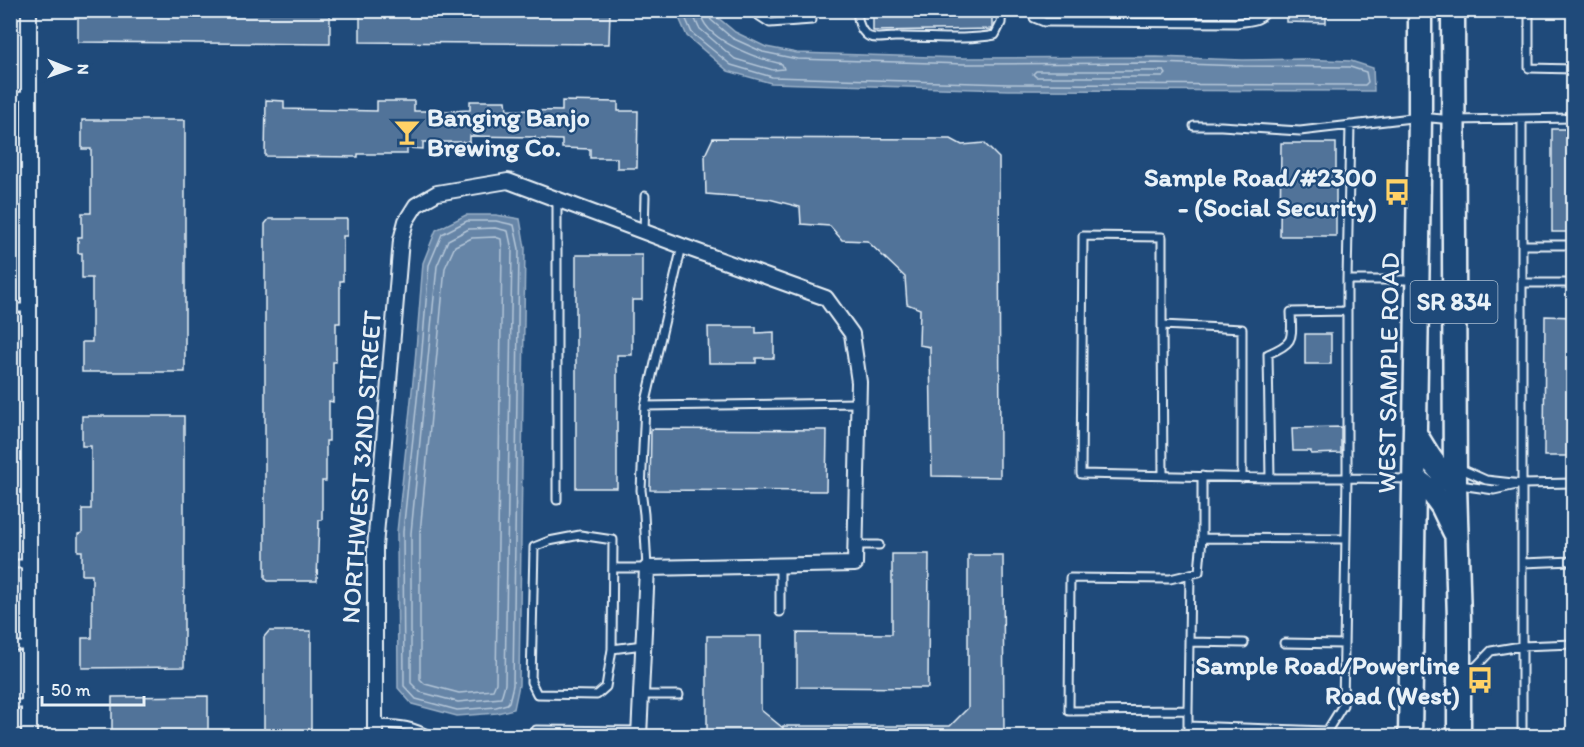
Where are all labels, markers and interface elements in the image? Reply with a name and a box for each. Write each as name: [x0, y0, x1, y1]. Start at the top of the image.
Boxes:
north arrow: [39, 39, 99, 99]
text: N: [74, 64, 93, 75]
place label: Banging Banjo Brewing Co.: [427, 101, 590, 163]
bar icon: Banging Banjo Brewing Co.: [392, 117, 422, 147]
place label: Sample Road/#2300 - (Social Security): [1144, 161, 1377, 223]
bus stop icon: Sample Road/#2300 - (Social Security): [1382, 177, 1412, 207]
street label: WEST SAMPLE ROAD: [1370, 252, 1406, 494]
road number: SR 834: [1410, 281, 1498, 323]
street label: NORTHWEST 32ND STREET: [334, 309, 388, 625]
place label: Sample Road/Powerline Road (West): [1196, 649, 1460, 711]
bus stop icon: Sample Road/Powerline Road (West): [1465, 665, 1495, 695]
scale bar: [42, 669, 144, 707]
text: 50 m: [51, 679, 91, 701]

